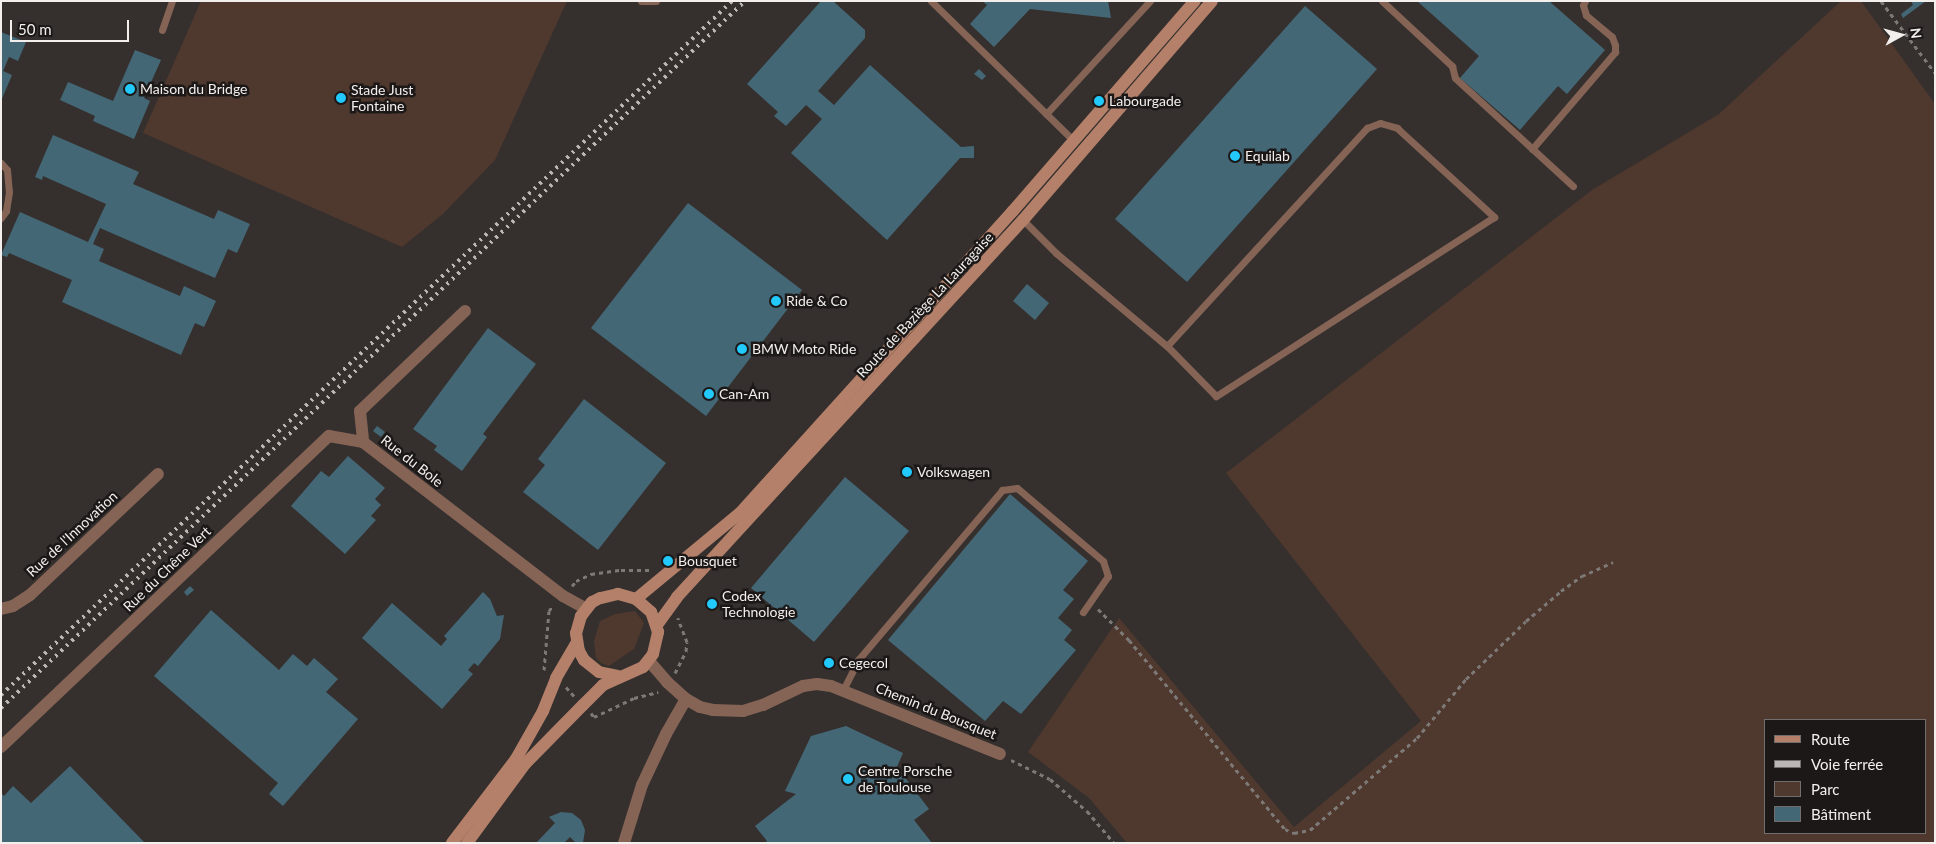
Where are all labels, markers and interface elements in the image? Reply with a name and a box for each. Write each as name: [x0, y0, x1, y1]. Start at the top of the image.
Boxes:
scale bar: [12, 10, 131, 42]
north arrow: [1876, 10, 1926, 60]
text: 50 m: [18, 20, 52, 38]
text: N: [1907, 27, 1925, 39]
place label: Maison du Bridge: [140, 81, 247, 97]
place label: Stade Just Fontaine: [351, 82, 414, 114]
marker: Maison du Bridge: [124, 83, 136, 95]
marker: Stade Just Fontaine: [335, 92, 347, 104]
place label: Labourgade: [1109, 93, 1181, 109]
marker: Labourgade: [1093, 95, 1105, 107]
place label: Equilab: [1245, 148, 1290, 164]
marker: Equilab: [1229, 150, 1241, 162]
street label: Route de Baziège La Lauragaise: [853, 229, 997, 381]
place label: Ride & Co: [786, 293, 848, 309]
marker: Ride & Co: [770, 295, 782, 307]
place label: BMW Moto Ride: [752, 341, 856, 357]
marker: BMW Moto Ride: [736, 343, 748, 355]
place label: Can-Am: [719, 386, 769, 402]
marker: Can-Am: [703, 388, 715, 400]
street label: Rue du Bole: [378, 432, 446, 490]
place label: Volkswagen: [917, 464, 990, 480]
marker: Volkswagen: [901, 466, 913, 478]
street label: Rue de l'Innovation: [23, 488, 121, 580]
street label: Rue du Chêne Vert: [120, 523, 214, 615]
place label: Bousquet: [678, 553, 737, 569]
marker: Bousquet: [662, 555, 674, 567]
place label: Codex Technologie: [722, 588, 795, 620]
marker: Codex Technologie: [706, 598, 718, 610]
place label: Cegecol: [839, 655, 888, 671]
marker: Cegecol: [823, 657, 835, 669]
street label: Chemin du Bousquet: [873, 679, 999, 743]
legend: [1764, 719, 1926, 834]
text: Route: [1811, 730, 1850, 748]
text: Voie ferrée: [1811, 755, 1883, 773]
place label: Centre Porsche de Toulouse: [858, 763, 952, 796]
marker: Centre Porsche de Toulouse: [842, 773, 854, 785]
text: Parc: [1811, 780, 1840, 798]
text: Bâtiment: [1811, 805, 1871, 823]

